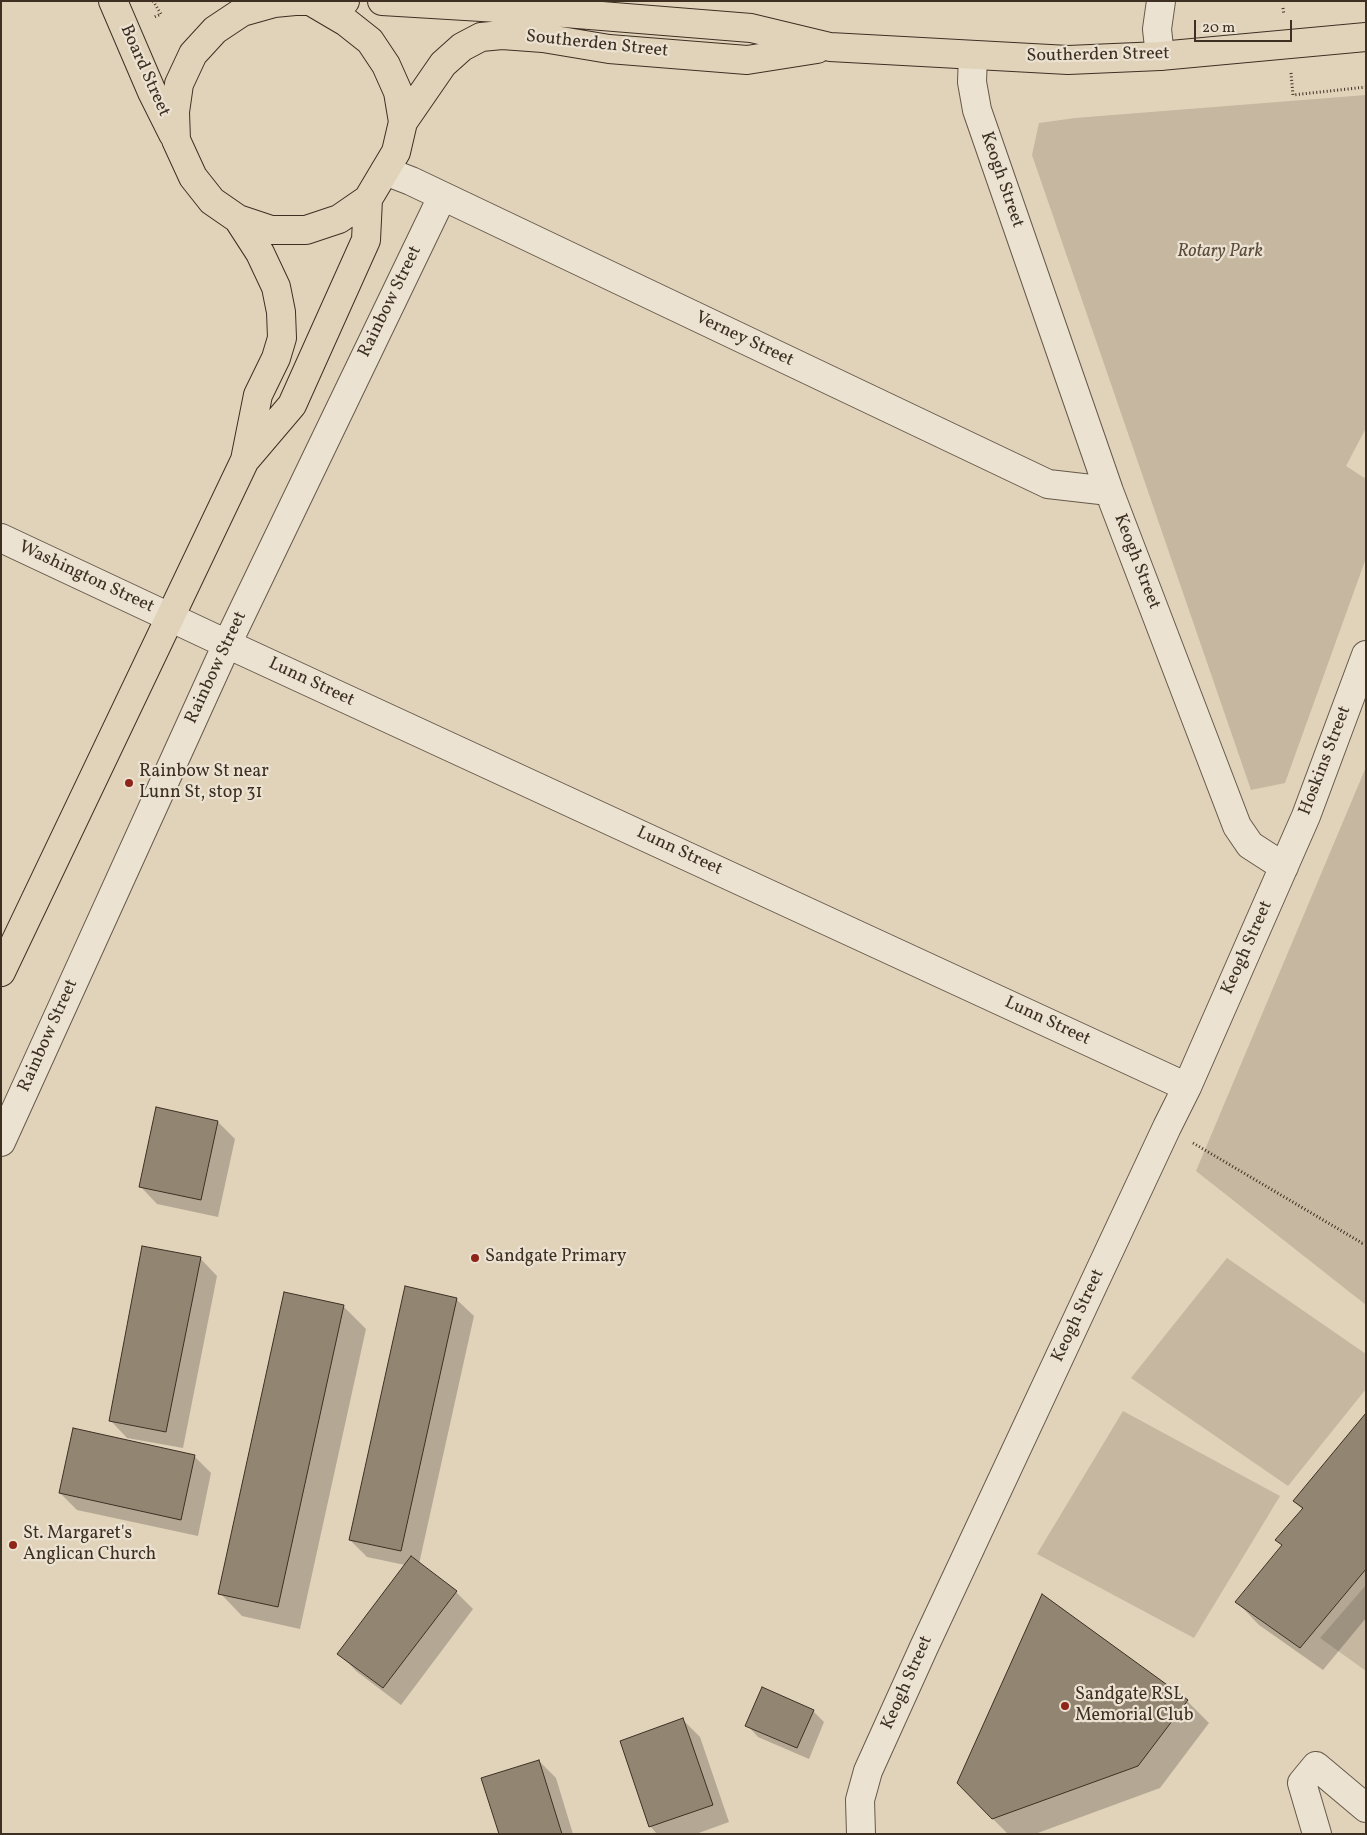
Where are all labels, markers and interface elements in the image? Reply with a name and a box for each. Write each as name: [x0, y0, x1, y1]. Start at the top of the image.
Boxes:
scale bar: [1197, 10, 1294, 42]
text: 20 m: [1202, 18, 1235, 39]
street label: Board Street: [114, 22, 174, 120]
street label: Southerden Street: [525, 27, 669, 63]
street label: Southerden Street: [1026, 44, 1170, 68]
street label: Keogh Street: [974, 129, 1028, 231]
park label: Rotary Park: [1177, 242, 1263, 264]
street label: Rainbow Street: [355, 243, 427, 361]
street label: Verney Street: [691, 308, 797, 372]
street label: Keogh Street: [1108, 511, 1164, 613]
street label: Washington Street: [15, 537, 157, 619]
street label: Rainbow Street: [182, 608, 252, 728]
street label: Lunn Street: [265, 654, 357, 712]
street label: Hoskins Street: [1295, 703, 1357, 819]
place label: Rainbow St near Lunn St, stop 31: [139, 762, 269, 804]
marker: Rainbow St near Lunn St, stop 31: [123, 777, 135, 789]
street label: Lunn Street: [633, 823, 725, 881]
street label: Keogh Street: [1218, 898, 1278, 998]
street label: Rainbow Street: [14, 976, 84, 1096]
street label: Lunn Street: [1001, 993, 1093, 1051]
place label: Sandgate Primary: [485, 1247, 627, 1269]
marker: Sandgate Primary: [469, 1252, 481, 1264]
street label: Keogh Street: [1048, 1266, 1110, 1366]
place label: St. Margaret's Anglican Church: [23, 1524, 156, 1566]
marker: St. Margaret's Anglican Church: [7, 1539, 19, 1551]
street label: Keogh Street: [878, 1633, 938, 1733]
place label: Sandgate RSL Memorial Club: [1075, 1685, 1193, 1728]
marker: Sandgate RSL Memorial Club: [1059, 1700, 1071, 1712]

